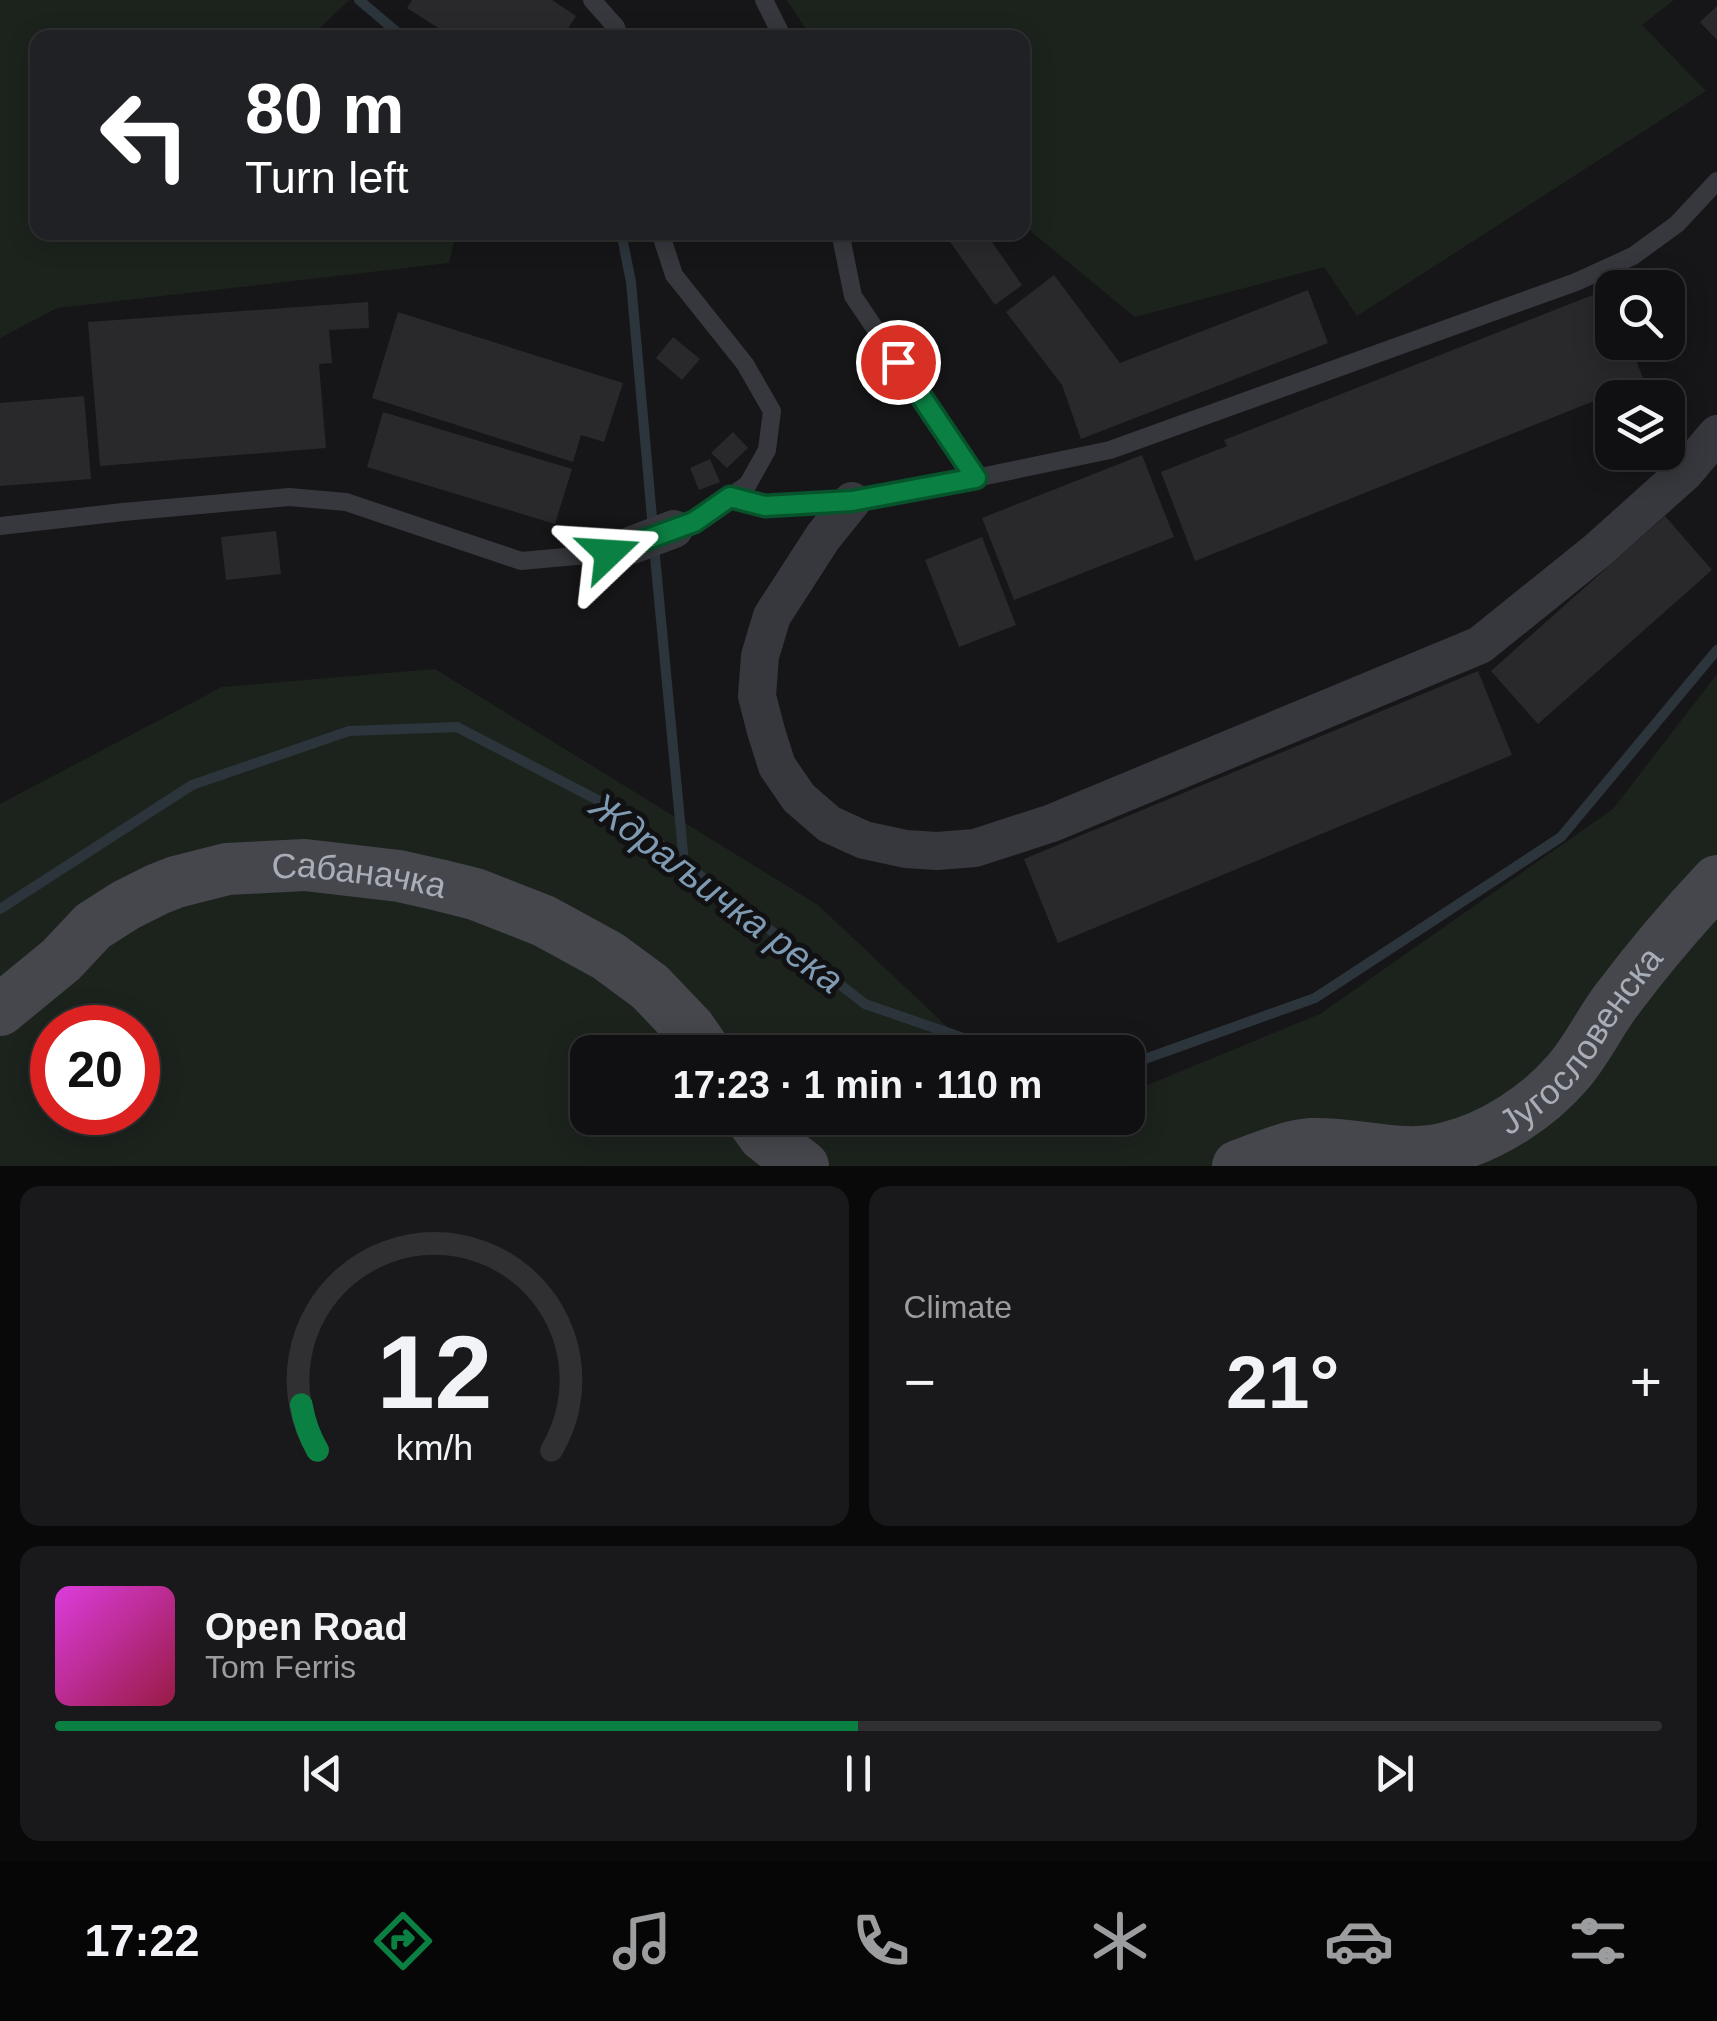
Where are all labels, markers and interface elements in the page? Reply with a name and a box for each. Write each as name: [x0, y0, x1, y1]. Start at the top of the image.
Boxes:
icon: left: [80, 70, 210, 200]
text: 80 m: [245, 70, 405, 148]
text: Turn left: [245, 152, 408, 203]
map controls: [1595, 270, 1685, 470]
button: search: [1595, 270, 1685, 360]
pin: [856, 320, 941, 405]
icon: arrive: [871, 335, 926, 390]
button: layers: [1595, 380, 1685, 470]
position arrow: [557, 501, 661, 605]
water label: Ждраљичка река: [581, 783, 851, 1001]
street label: Сабаначка: [271, 844, 450, 905]
street label: Југословенска: [1492, 938, 1670, 1142]
speed limit sign: 20: [30, 1005, 160, 1135]
text: 17:23 · 1 min · 110 m: [673, 1064, 1042, 1106]
text: Climate: [904, 1289, 1012, 1325]
text: 12: [376, 1314, 492, 1430]
text: 21°: [1226, 1340, 1339, 1424]
text: −: [904, 1351, 936, 1413]
text: +: [1630, 1351, 1662, 1413]
text: km/h: [396, 1428, 473, 1468]
text: Open Road: [205, 1606, 408, 1648]
text: Tom Ferris: [205, 1649, 356, 1685]
icon: previous: [295, 1746, 350, 1801]
icon: pause: [831, 1746, 886, 1801]
icon: next: [1367, 1746, 1422, 1801]
icon: directions: [368, 1906, 438, 1976]
icon: music: [607, 1906, 677, 1976]
icon: phone: [846, 1906, 916, 1976]
icon: climate: [1085, 1906, 1155, 1976]
icon: car: [1324, 1906, 1394, 1976]
icon: filters: [1563, 1906, 1633, 1976]
text: 17:22: [84, 1915, 200, 1966]

